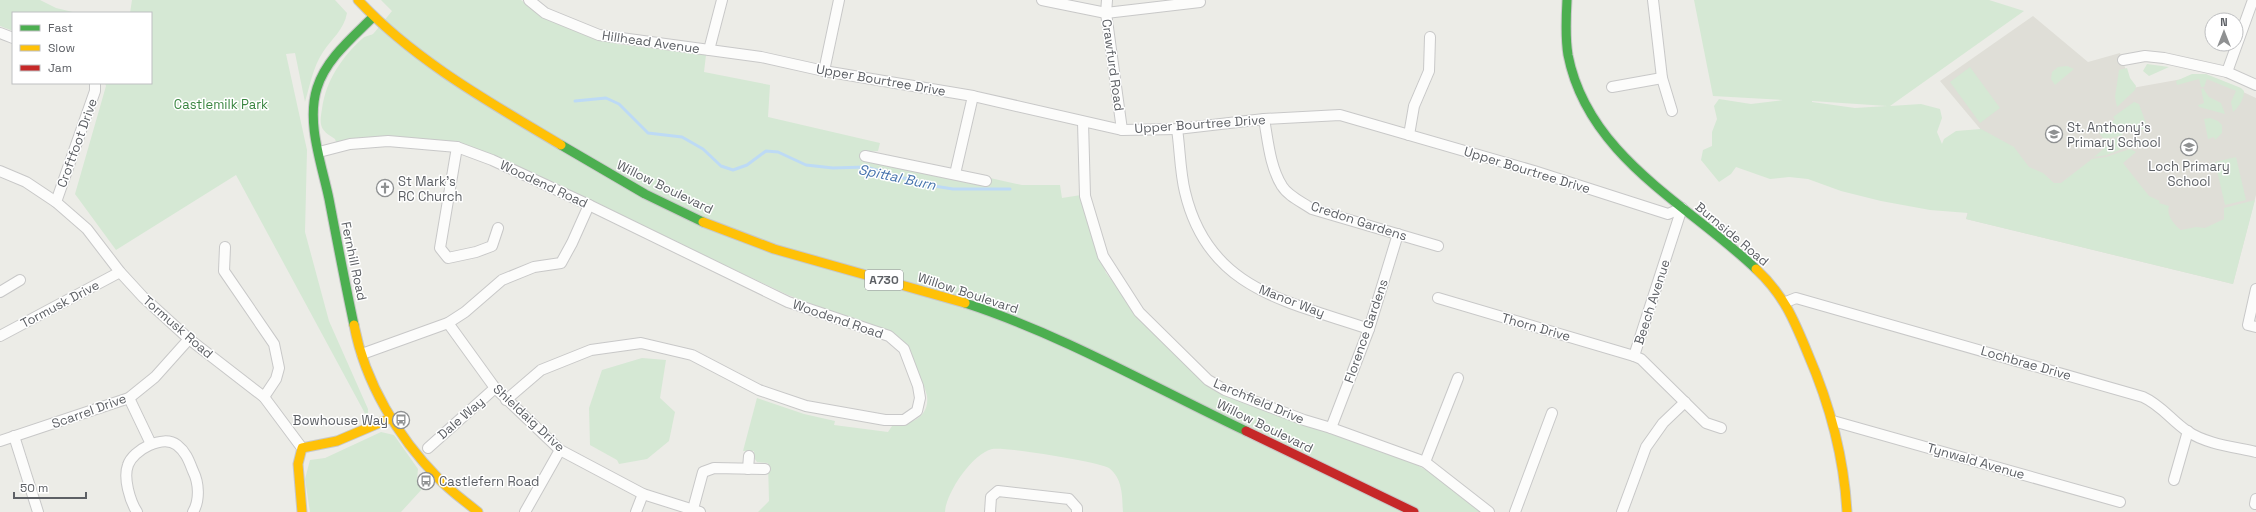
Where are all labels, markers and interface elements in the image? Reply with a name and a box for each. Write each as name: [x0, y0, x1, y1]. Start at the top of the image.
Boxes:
legend: [12, 12, 152, 84]
north arrow: [2204, 12, 2244, 52]
text: N: [2220, 15, 2228, 29]
street label: Crawfurd Road: [1098, 18, 1128, 112]
text: Fast: [48, 20, 73, 36]
street label: Hillhead Avenue: [601, 27, 701, 57]
text: Slow: [48, 40, 75, 56]
text: Jam: [48, 60, 72, 76]
street label: Upper Bourtree Drive: [815, 60, 947, 100]
street label: Croftfoot Drive: [53, 96, 101, 190]
park label: Castlemilk Park: [174, 96, 268, 113]
street label: Upper Bourtree Drive: [1134, 111, 1266, 137]
place label: St. Anthony's Primary School: [2067, 119, 2161, 151]
school or university icon: St. Anthony's Primary School: [2044, 124, 2064, 144]
school or university icon: Loch Primary School: [2179, 137, 2199, 157]
street label: Upper Bourtree Drive: [1462, 143, 1592, 197]
street label: Woodend Road: [497, 156, 591, 212]
street label: Willow Boulevard: [614, 156, 716, 218]
place label: Loch Primary School: [2148, 158, 2230, 190]
water label: Spittal Burn: [857, 160, 938, 194]
place label: St Mark's RC Church: [398, 173, 462, 205]
church icon: St Mark's RC Church: [375, 178, 395, 198]
street label: Credon Gardens: [1309, 197, 1409, 245]
street label: Burnside Road: [1692, 198, 1772, 270]
street label: Fernhill Road: [337, 220, 371, 302]
street label: Beech Avenue: [1630, 257, 1674, 347]
street label: Willow Boulevard: [915, 269, 1021, 317]
road number: A730: [865, 270, 903, 290]
street label: Tormusk Drive: [18, 276, 102, 332]
street label: Florence Gardens: [1340, 277, 1392, 385]
street label: Manor Way: [1257, 281, 1327, 321]
street label: Tormusk Road: [139, 292, 217, 362]
street label: Woodend Road: [790, 296, 886, 342]
street label: Thorn Drive: [1500, 309, 1572, 345]
street label: Lochbrae Drive: [1979, 342, 2073, 384]
street label: Larchfield Drive: [1211, 374, 1307, 428]
street label: Shieldaig Drive: [490, 380, 568, 456]
street label: Scarrel Drive: [49, 390, 129, 432]
street label: Dale Way: [434, 393, 488, 443]
street label: Willow Boulevard: [1214, 395, 1316, 457]
bus stop icon: Bowhouse Way: [391, 410, 411, 430]
place label: Bowhouse Way: [293, 412, 388, 429]
street label: Tynwald Avenue: [1925, 439, 2027, 483]
bus stop icon: Castlefern Road: [416, 471, 436, 491]
place label: Castlefern Road: [439, 473, 539, 490]
scale bar: [14, 474, 86, 500]
text: 50 m: [20, 480, 48, 496]

